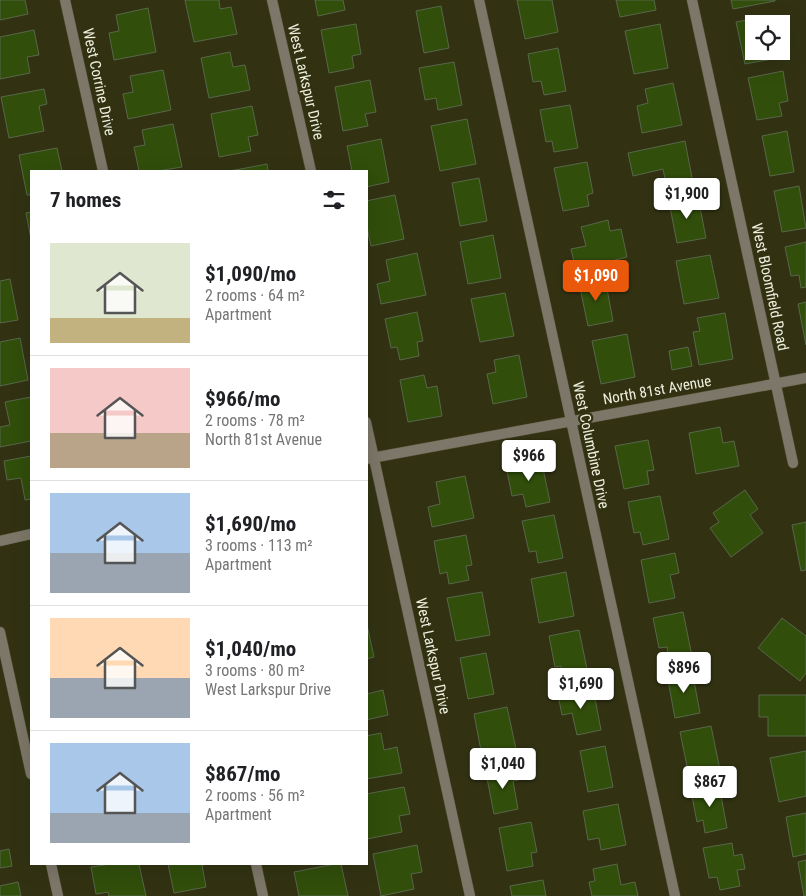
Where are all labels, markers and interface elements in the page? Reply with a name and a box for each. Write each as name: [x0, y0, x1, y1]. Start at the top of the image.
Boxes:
map controls: [745, 15, 790, 60]
button: locate: [745, 15, 790, 60]
street label: West Larkspur Drive: [284, 22, 328, 142]
street label: West Corrine Drive: [79, 27, 119, 137]
pin: $1,900: [646, 178, 728, 220]
text: $1,900: [665, 184, 709, 203]
icon: filters: [320, 186, 348, 214]
text: 7 homes: [50, 188, 121, 212]
street label: West Bloomfield Road: [748, 222, 792, 352]
pin: $1,090: [555, 260, 637, 302]
text: $1,090/mo: [205, 262, 296, 286]
icon: home: [90, 263, 150, 323]
text: $1,090: [574, 266, 618, 285]
text: 2 rooms · 64 m²: [205, 286, 305, 305]
text: Apartment: [205, 305, 272, 324]
street label: North 81st Avenue: [601, 372, 713, 408]
street label: West Columbine Drive: [569, 380, 613, 510]
text: $966/mo: [205, 387, 280, 411]
icon: home: [90, 388, 150, 448]
text: 2 rooms · 78 m²: [205, 411, 305, 430]
text: North 81st Avenue: [205, 430, 322, 449]
pin: $966: [499, 440, 559, 482]
text: $966: [513, 446, 545, 465]
text: $1,690/mo: [205, 512, 296, 536]
icon: home: [90, 513, 150, 573]
text: 3 rooms · 113 m²: [205, 536, 313, 555]
text: Apartment: [205, 555, 272, 574]
street label: West Larkspur Drive: [412, 596, 454, 716]
text: $1,040/mo: [205, 637, 296, 661]
icon: home: [90, 638, 150, 698]
pin: $896: [654, 652, 714, 694]
text: $896: [668, 658, 700, 677]
text: 3 rooms · 80 m²: [205, 661, 305, 680]
pin: $1,690: [540, 668, 622, 710]
text: $1,690: [559, 674, 603, 693]
text: West Larkspur Drive: [205, 680, 331, 699]
pin: $1,040: [462, 748, 544, 790]
text: $1,040: [481, 754, 525, 773]
text: $867/mo: [205, 762, 280, 786]
icon: home: [90, 763, 150, 823]
pin: $867: [680, 766, 740, 808]
text: $867: [694, 772, 726, 791]
text: 2 rooms · 56 m²: [205, 786, 305, 805]
text: Apartment: [205, 805, 272, 824]

